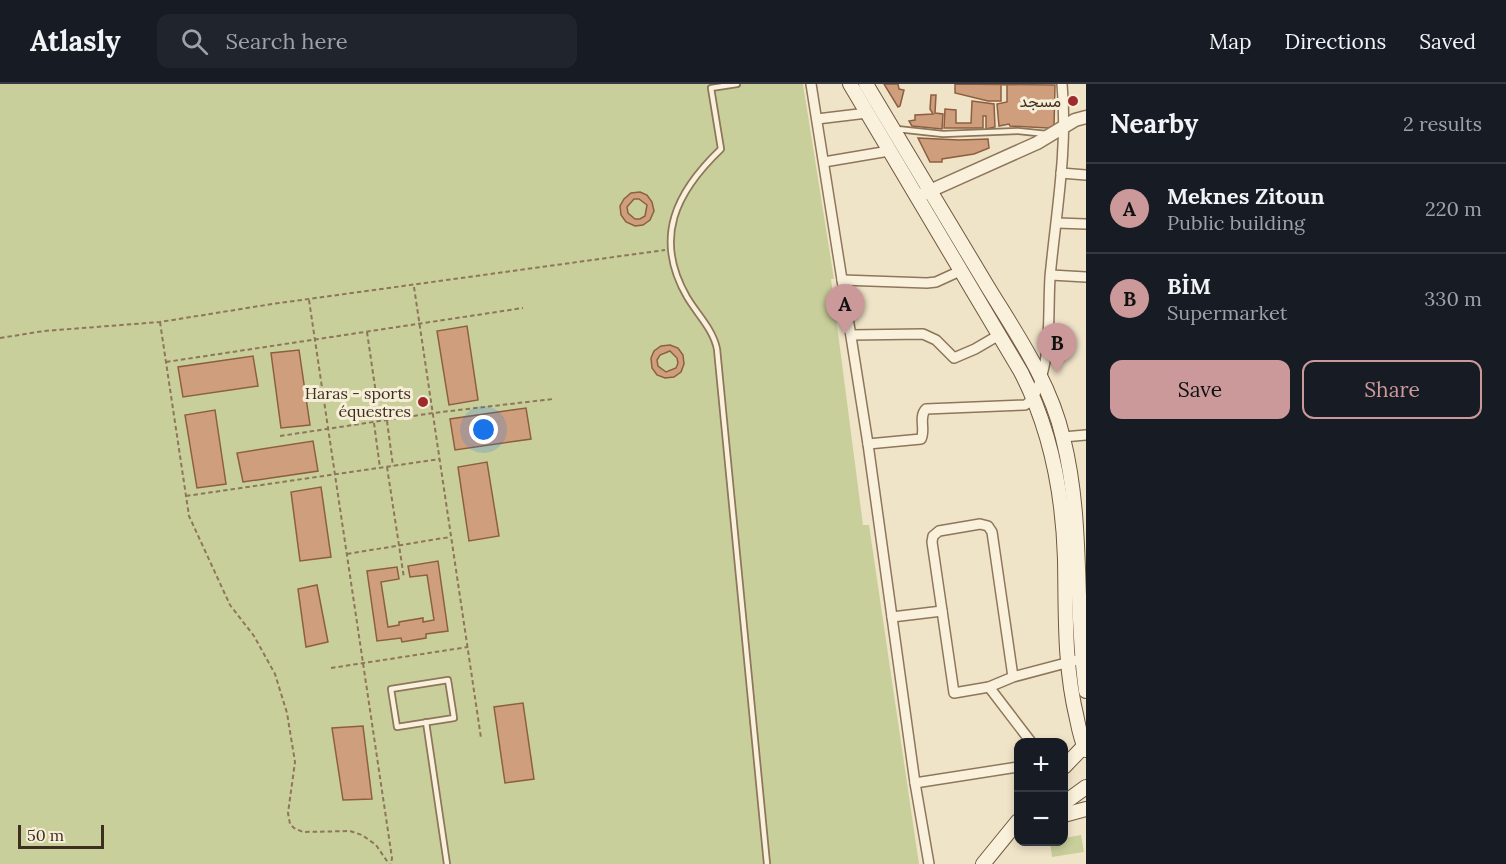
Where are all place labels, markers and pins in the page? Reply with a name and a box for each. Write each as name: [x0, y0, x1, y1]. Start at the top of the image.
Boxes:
place label: مسجد: [1020, 91, 1061, 111]
marker: مسجد: [1066, 94, 1080, 108]
pin: A: [826, 284, 864, 334]
pin: B: [1038, 324, 1076, 373]
place label: Haras - sports équestres: [305, 383, 411, 421]
marker: Haras - sports équestres: [416, 395, 430, 409]

